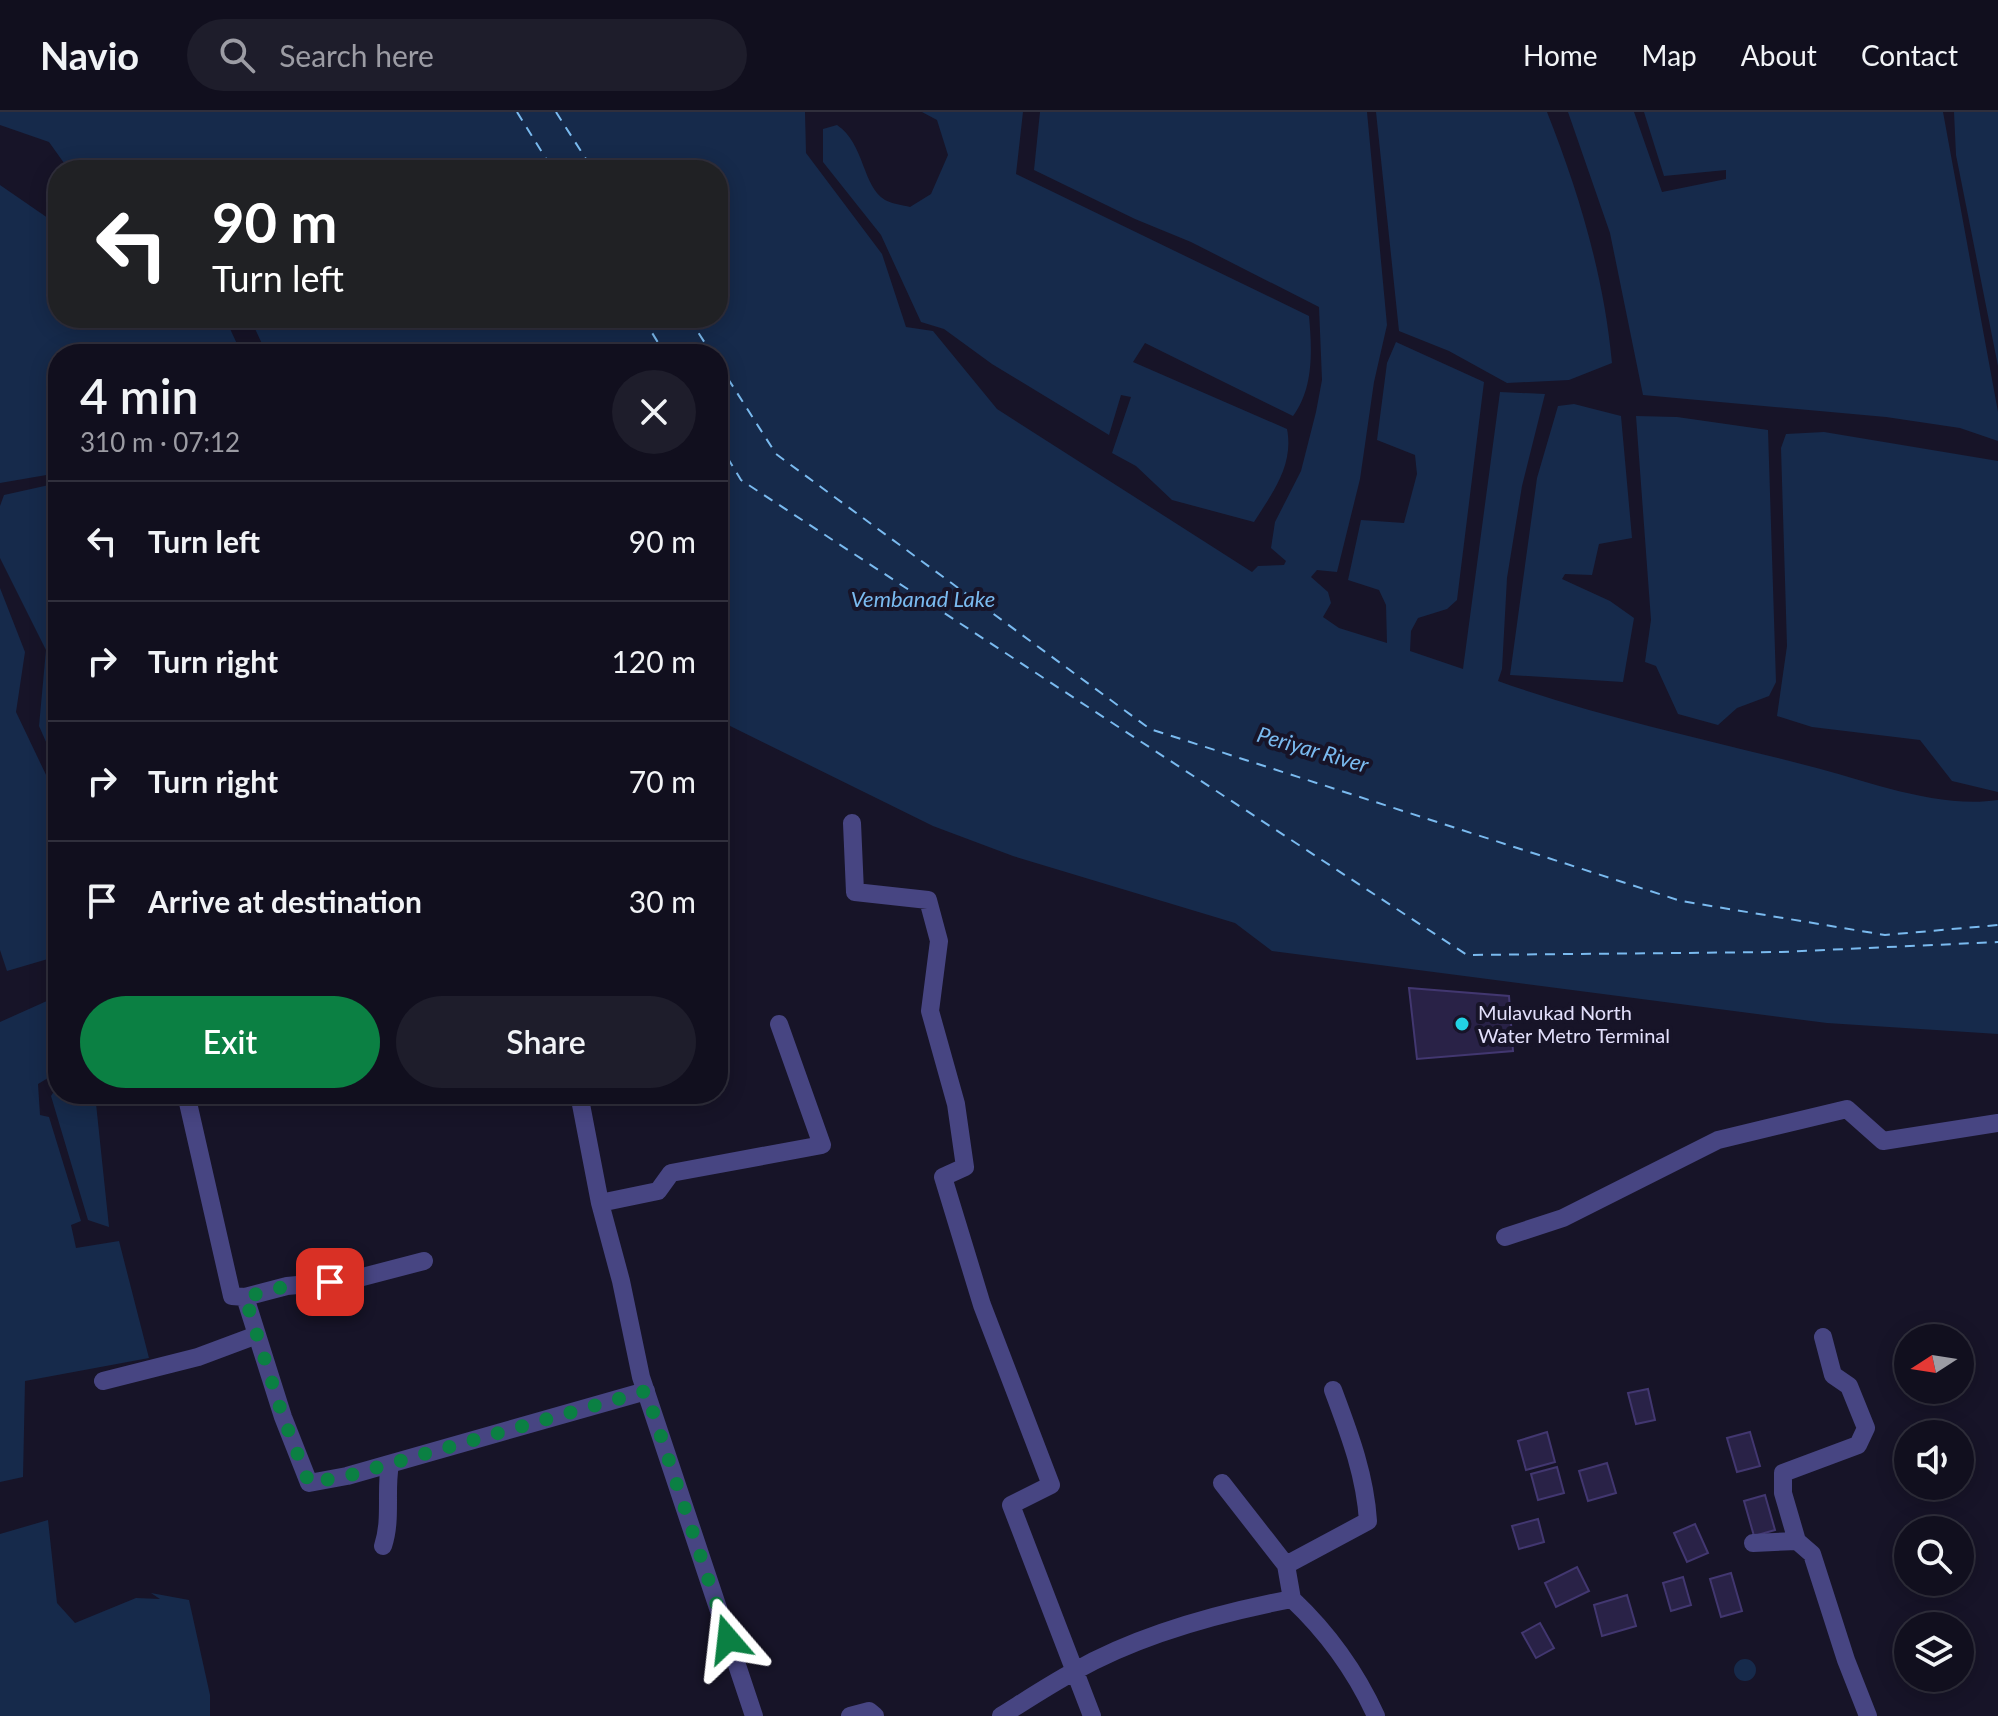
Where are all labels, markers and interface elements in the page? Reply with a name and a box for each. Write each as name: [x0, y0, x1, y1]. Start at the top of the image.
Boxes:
search box: [187, 19, 747, 91]
text: Navio: [40, 32, 139, 78]
icon: search: [215, 33, 259, 77]
text: Search here: [279, 37, 434, 73]
text: Home: [1523, 38, 1598, 72]
text: Map: [1642, 38, 1697, 72]
text: About: [1741, 38, 1817, 72]
text: Contact: [1861, 38, 1958, 72]
text: 90 m: [212, 188, 337, 255]
icon: left: [80, 192, 184, 296]
text: Turn left: [212, 256, 344, 300]
text: 4 min: [80, 367, 198, 424]
button: close: [612, 370, 696, 454]
text: 310 m · 07:12: [80, 426, 240, 458]
icon: left: [80, 519, 124, 563]
text: Turn left: [148, 523, 260, 559]
text: 90 m: [629, 523, 696, 559]
water label: Vembanad Lake: [851, 585, 995, 612]
icon: right: [80, 639, 124, 683]
text: Turn right: [148, 643, 278, 679]
text: 120 m: [611, 643, 696, 679]
water label: Periyar River: [1254, 720, 1372, 778]
icon: right: [80, 759, 124, 803]
text: Turn right: [148, 763, 278, 799]
text: 70 m: [629, 763, 696, 799]
icon: arrive: [80, 879, 124, 923]
text: Arrive at destination: [148, 883, 422, 919]
text: 30 m: [629, 883, 696, 919]
button: Exit: [80, 996, 380, 1088]
button: Share: [396, 996, 696, 1088]
place label: Mulavukad North Water Metro Terminal: [1478, 1000, 1670, 1047]
marker: Mulavukad North Water Metro Terminal: [1453, 1015, 1471, 1033]
pin: [296, 1248, 364, 1316]
icon: arrive: [308, 1260, 352, 1304]
north arrow: [1894, 1324, 1974, 1404]
map controls: [1894, 1324, 1974, 1692]
button: sound: [1894, 1420, 1974, 1500]
button: search: [1894, 1516, 1974, 1596]
position arrow: [686, 1597, 770, 1681]
button: layers: [1894, 1612, 1974, 1692]

